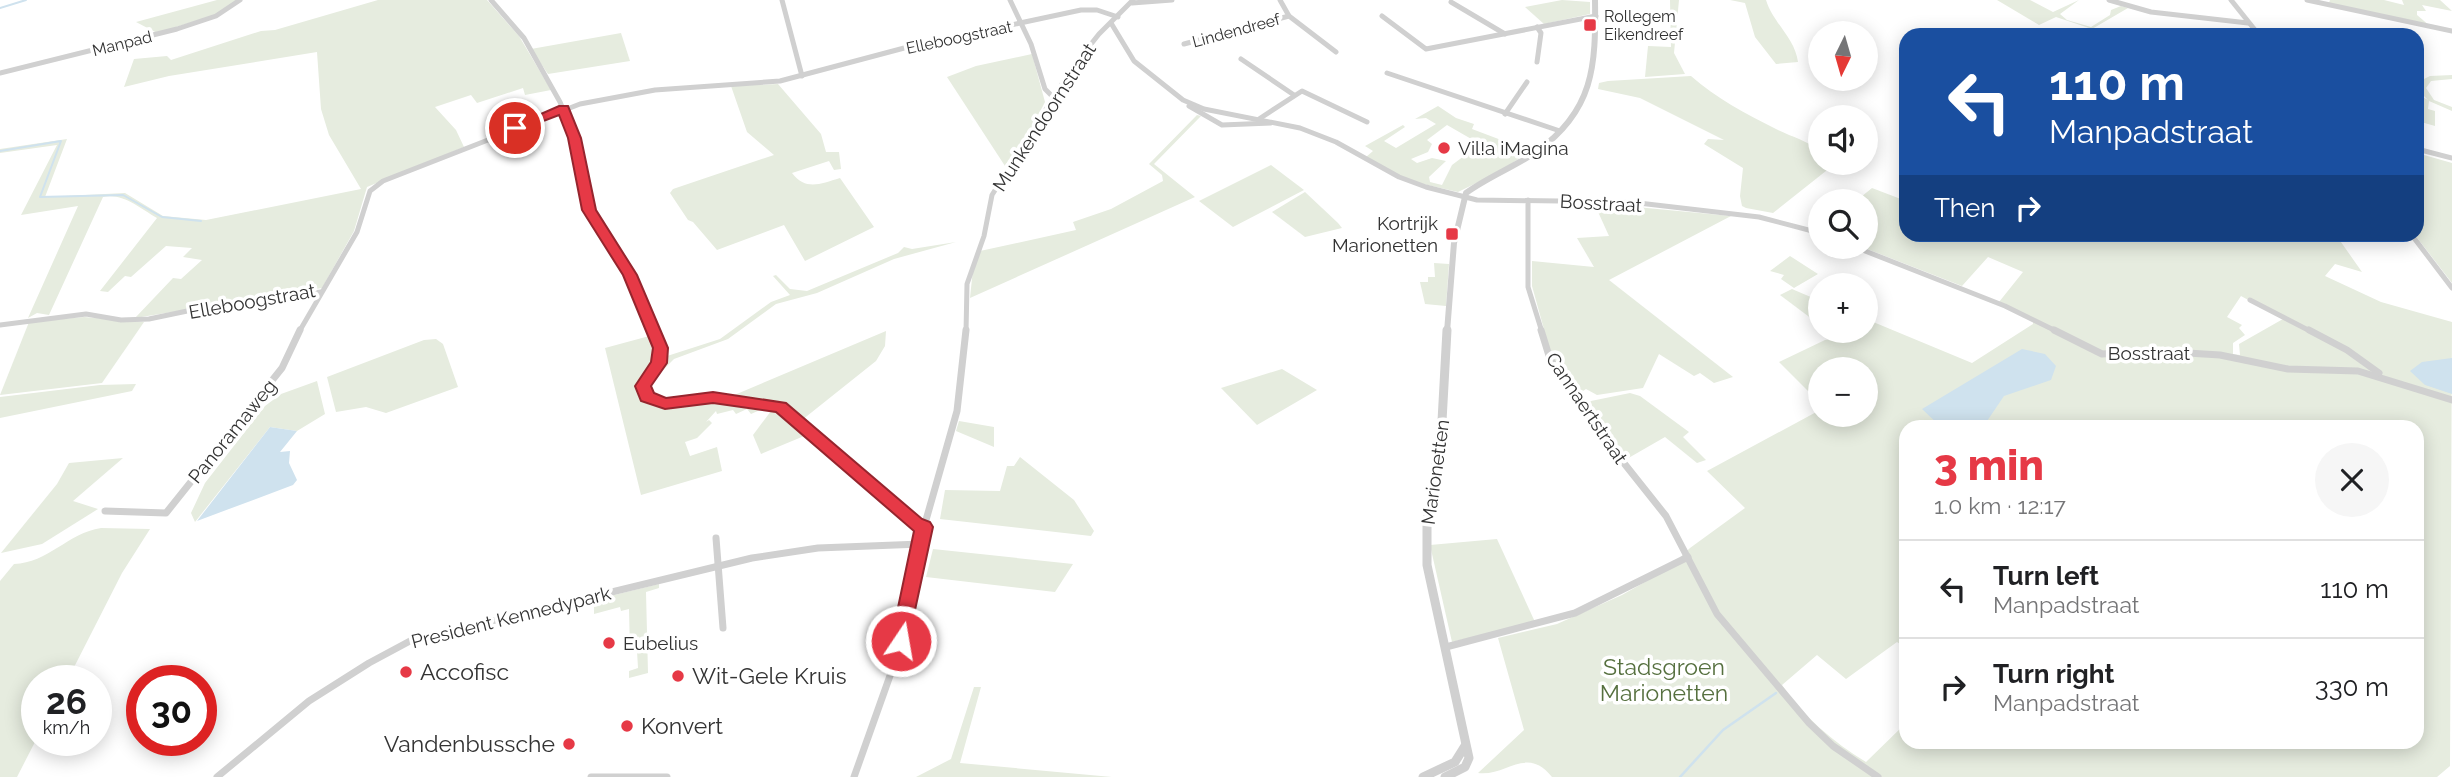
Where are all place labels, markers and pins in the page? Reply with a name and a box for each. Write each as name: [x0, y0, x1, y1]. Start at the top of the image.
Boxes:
place label: Rollegem Eikendreef: [1604, 7, 1684, 44]
marker: Rollegem Eikendreef: [1582, 17, 1598, 33]
pin: [485, 98, 545, 158]
place label: Vil!a iMagina: [1458, 137, 1569, 159]
marker: Vil!a iMagina: [1436, 140, 1452, 156]
place label: Kortrijk Marionetten: [1332, 212, 1438, 256]
marker: Kortrijk Marionetten: [1444, 226, 1460, 242]
place label: Eubelius: [623, 632, 698, 654]
marker: Eubelius: [601, 635, 617, 651]
place label: Accofisc: [420, 658, 509, 685]
place label: Wit-Gele Kruis: [692, 662, 847, 689]
marker: Accofisc: [398, 664, 414, 680]
marker: Wit-Gele Kruis: [670, 668, 686, 684]
place label: Konvert: [641, 712, 723, 739]
marker: Konvert: [619, 718, 635, 734]
place label: Vandenbussche: [384, 730, 555, 757]
marker: Vandenbussche: [561, 736, 577, 752]

